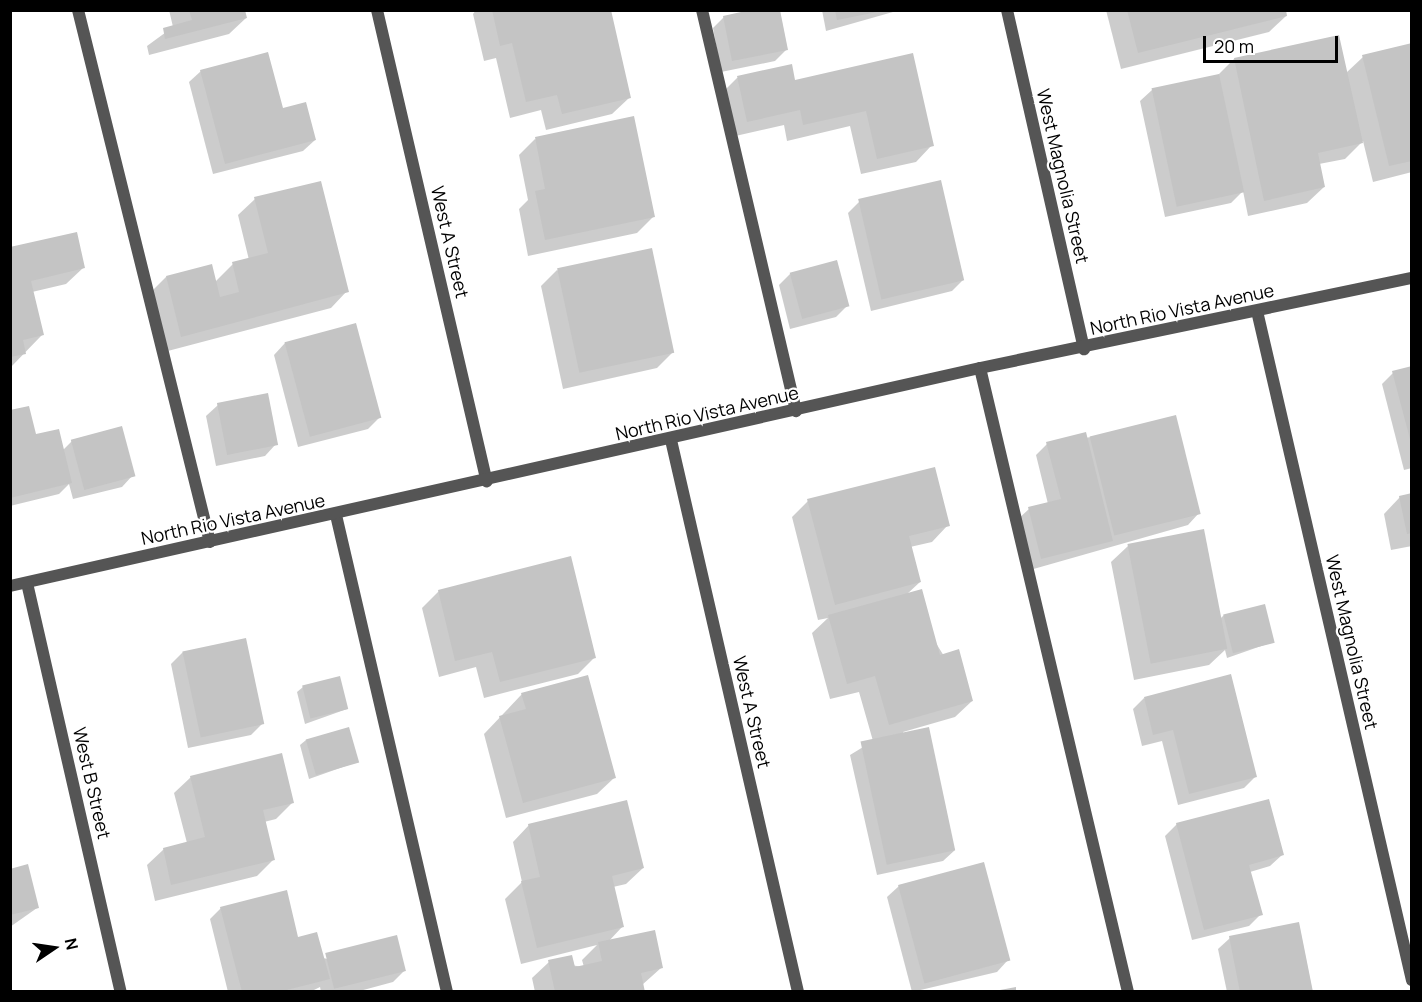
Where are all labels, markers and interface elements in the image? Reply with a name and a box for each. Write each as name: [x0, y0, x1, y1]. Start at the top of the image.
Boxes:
scale bar: [1206, 24, 1341, 62]
text: 20 m: [1214, 34, 1254, 58]
street label: West Magnolia Street: [1032, 87, 1094, 265]
street label: West A Street: [427, 184, 473, 300]
street label: North Rio Vista Avenue: [1088, 279, 1276, 339]
street label: North Rio Vista Avenue: [613, 381, 801, 445]
street label: North Rio Vista Avenue: [139, 489, 327, 549]
street label: West Magnolia Street: [1321, 553, 1383, 731]
street label: West A Street: [729, 654, 775, 770]
street label: West B Street: [69, 725, 115, 841]
north arrow: [24, 918, 84, 978]
text: N: [60, 936, 84, 952]

